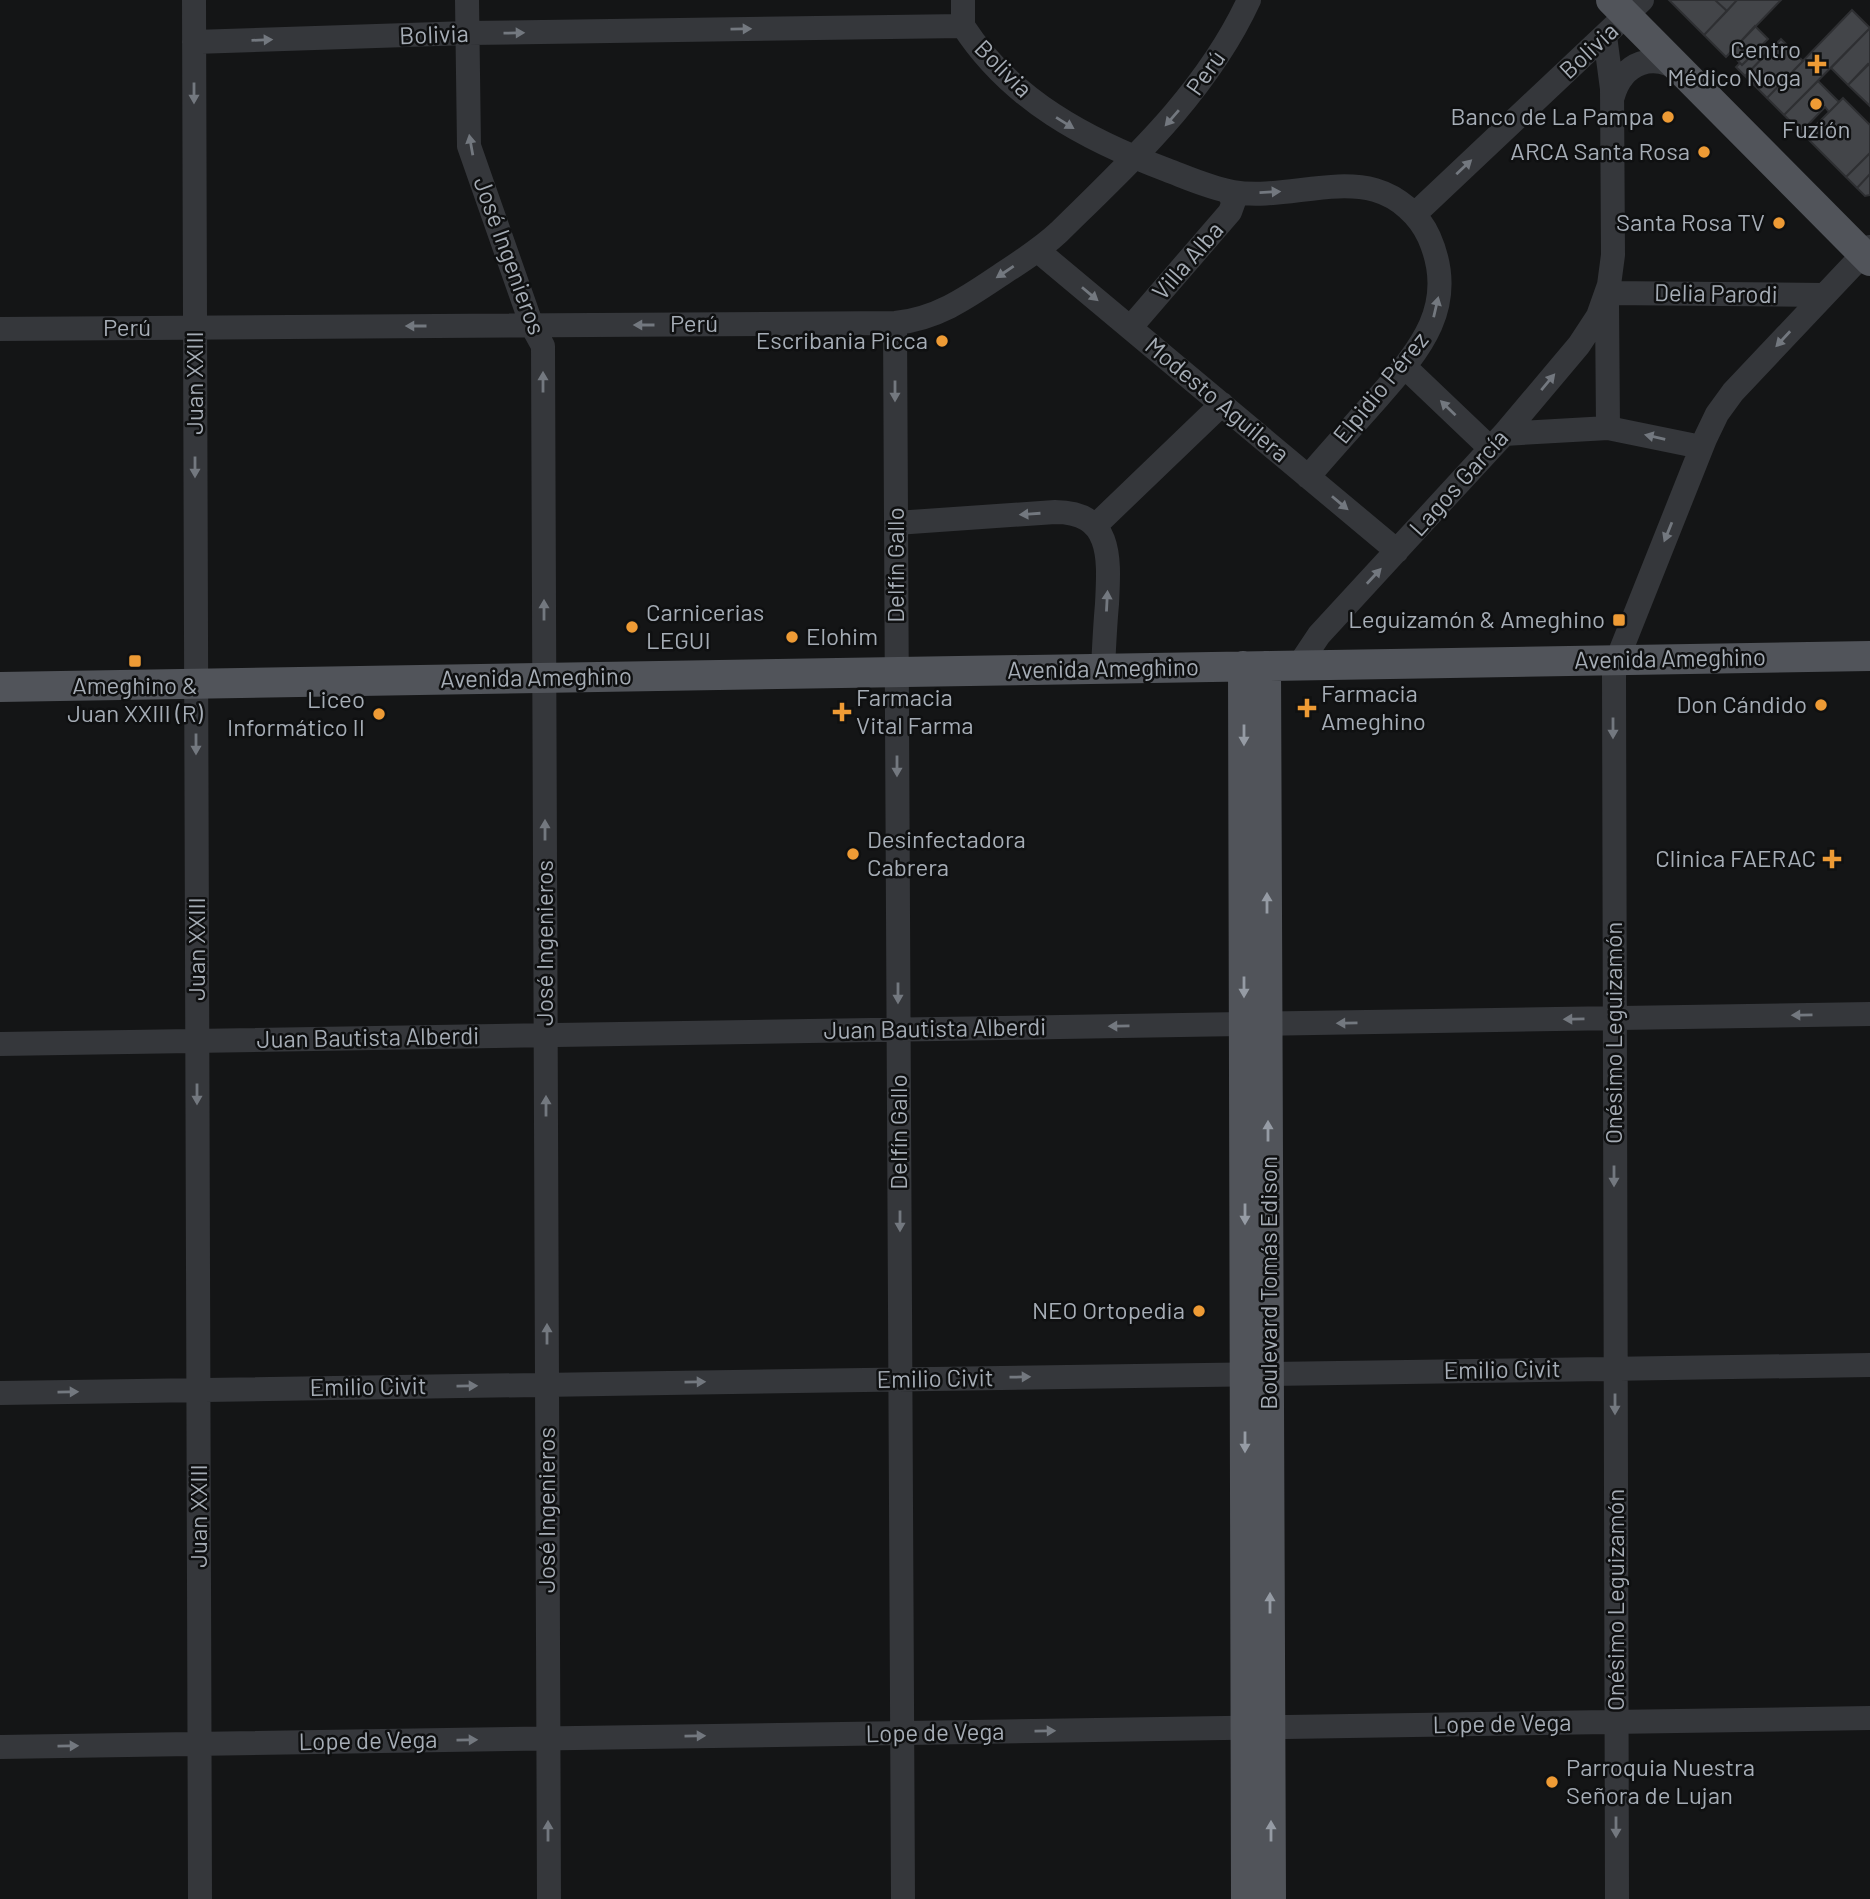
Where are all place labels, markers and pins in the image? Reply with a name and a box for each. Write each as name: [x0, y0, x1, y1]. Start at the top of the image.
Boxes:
place label: Centro Médico Noga: [1667, 34, 1801, 91]
marker: Centro Médico Noga: [1807, 54, 1827, 74]
marker: Fuzión: [1808, 96, 1824, 112]
place label: Banco de La Pampa: [1451, 101, 1654, 130]
marker: Banco de La Pampa: [1660, 109, 1676, 125]
place label: Fuzión: [1782, 114, 1850, 143]
place label: ARCA Santa Rosa: [1510, 136, 1690, 165]
marker: ARCA Santa Rosa: [1696, 144, 1712, 160]
place label: Santa Rosa TV: [1616, 207, 1765, 236]
marker: Santa Rosa TV: [1771, 215, 1787, 231]
place label: Escribania Picca: [756, 325, 928, 354]
marker: Escribania Picca: [934, 333, 950, 349]
place label: Carnicerias LEGUI: [646, 597, 764, 654]
place label: Leguizamón & Ameghino: [1348, 604, 1605, 633]
marker: Leguizamón & Ameghino: [1611, 612, 1627, 628]
marker: Carnicerias LEGUI: [624, 619, 640, 635]
place label: Elohim: [806, 621, 878, 650]
marker: Elohim: [784, 629, 800, 645]
marker: Ameghino & Juan XXIII (R): [127, 653, 143, 669]
place label: Ameghino & Juan XXIII (R): [67, 670, 204, 727]
place label: Farmacia Ameghino: [1321, 678, 1426, 735]
place label: Farmacia Vital Farma: [856, 682, 974, 739]
place label: Liceo Informático II: [227, 684, 365, 741]
place label: Don Cándido: [1677, 689, 1807, 718]
marker: Don Cándido: [1813, 697, 1829, 713]
marker: Farmacia Ameghino: [1299, 700, 1315, 716]
marker: Farmacia Vital Farma: [834, 704, 850, 720]
marker: Liceo Informático II: [371, 706, 387, 722]
place label: Desinfectadora Cabrera: [867, 824, 1026, 881]
place label: Clinica FAERAC: [1655, 843, 1816, 872]
marker: Desinfectadora Cabrera: [845, 846, 861, 862]
marker: Clinica FAERAC: [1822, 849, 1842, 869]
place label: NEO Ortopedia: [1032, 1295, 1185, 1324]
marker: NEO Ortopedia: [1191, 1303, 1207, 1319]
place label: Parroquia Nuestra Señora de Lujan: [1566, 1752, 1755, 1809]
marker: Parroquia Nuestra Señora de Lujan: [1544, 1774, 1560, 1790]

